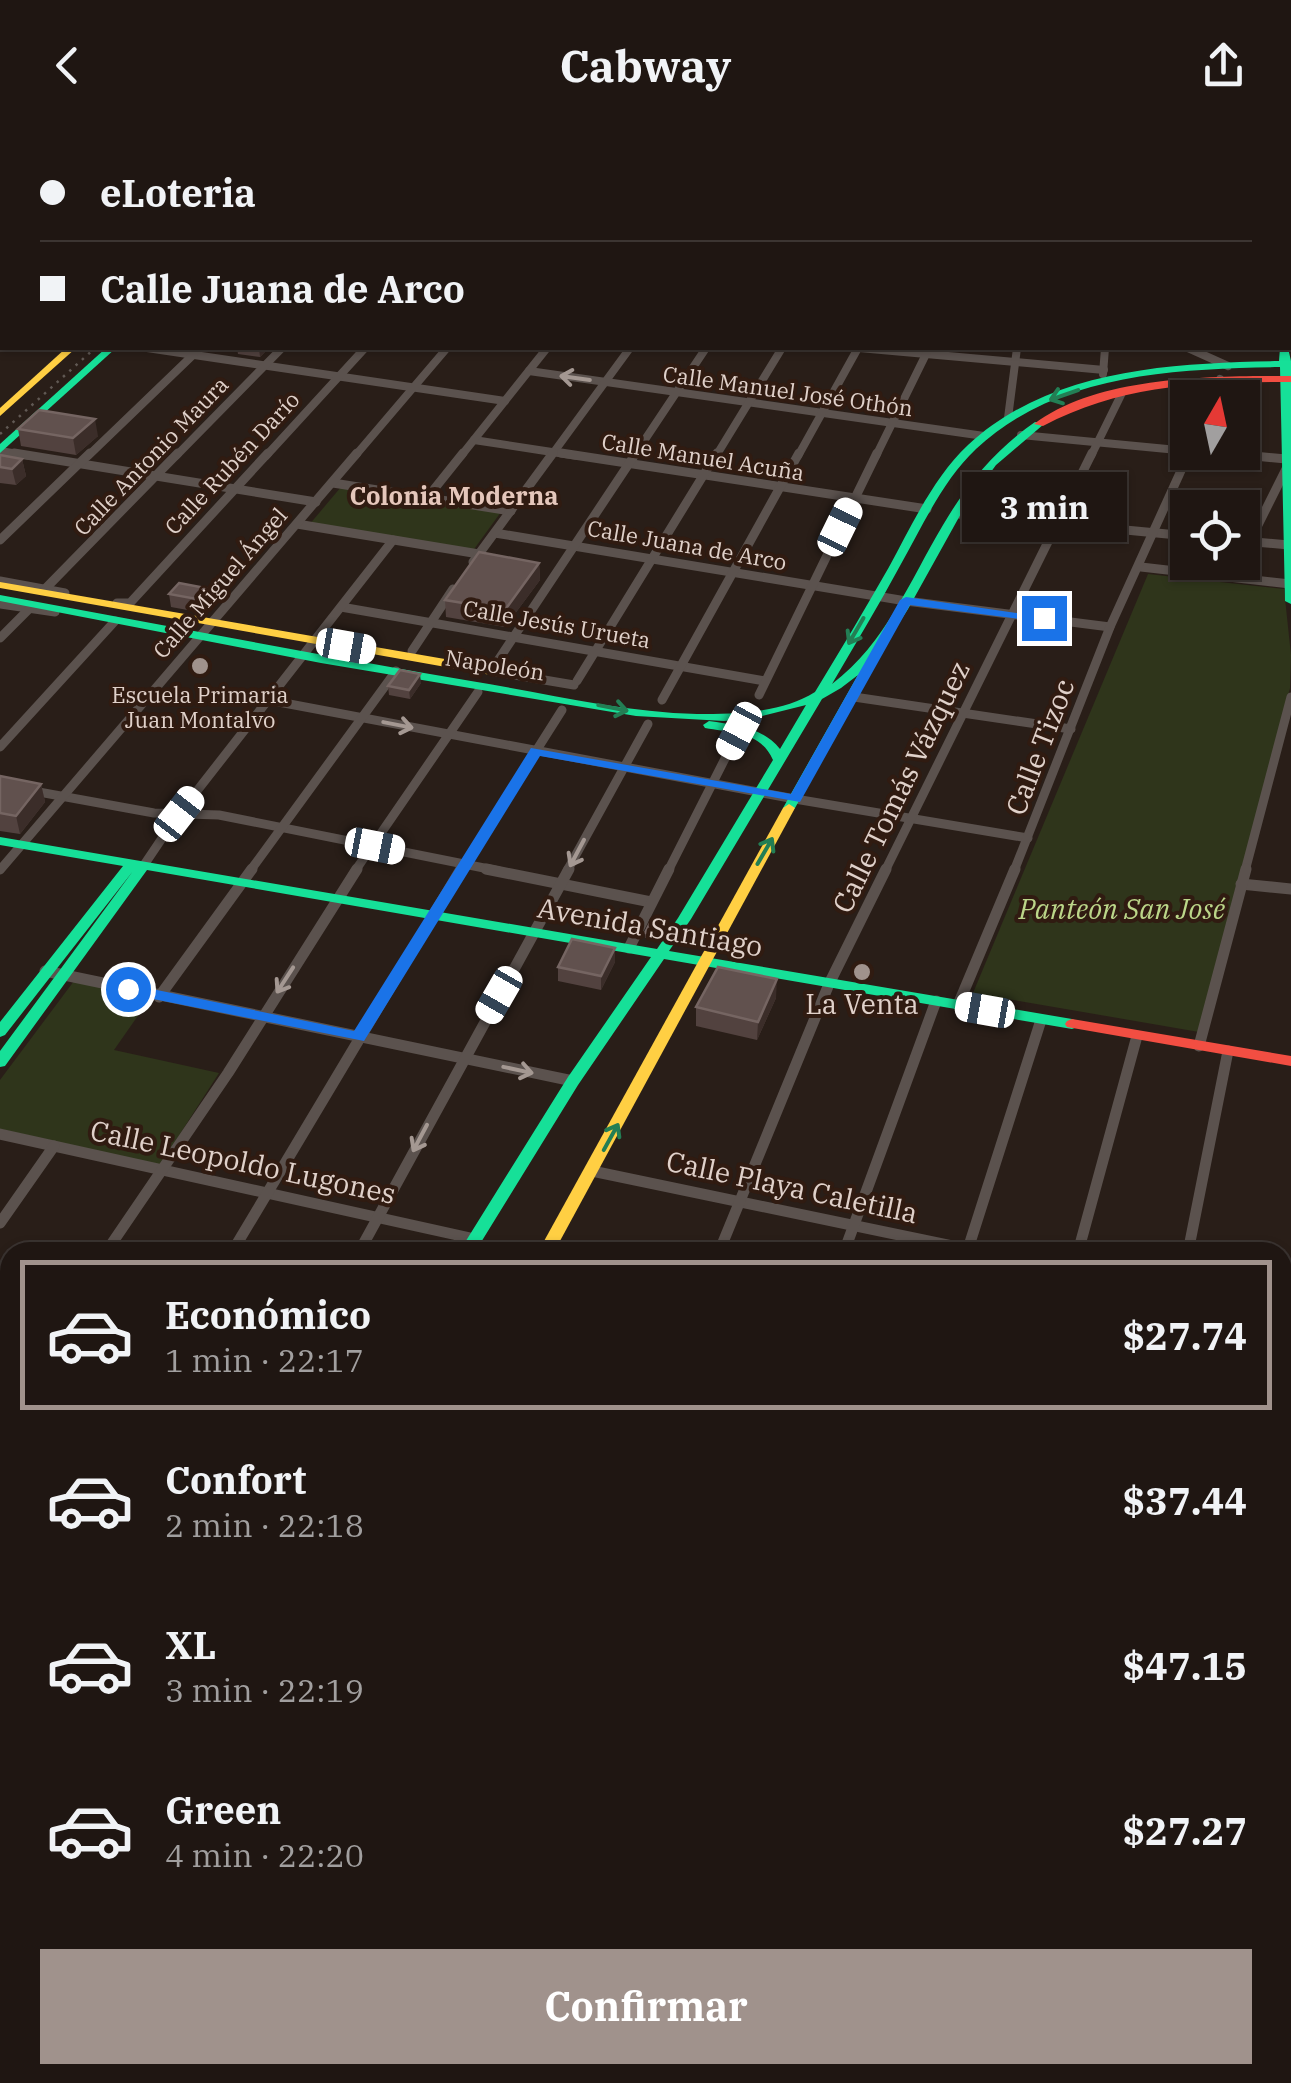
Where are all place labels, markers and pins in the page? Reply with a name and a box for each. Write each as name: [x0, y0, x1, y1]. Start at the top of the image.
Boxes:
marker: Escuela Primaria Juan Montalvo: [189, 655, 211, 677]
place label: Escuela Primaria Juan Montalvo: [111, 680, 289, 734]
marker: La Venta: [851, 961, 873, 983]
place label: La Venta: [805, 985, 919, 1022]

